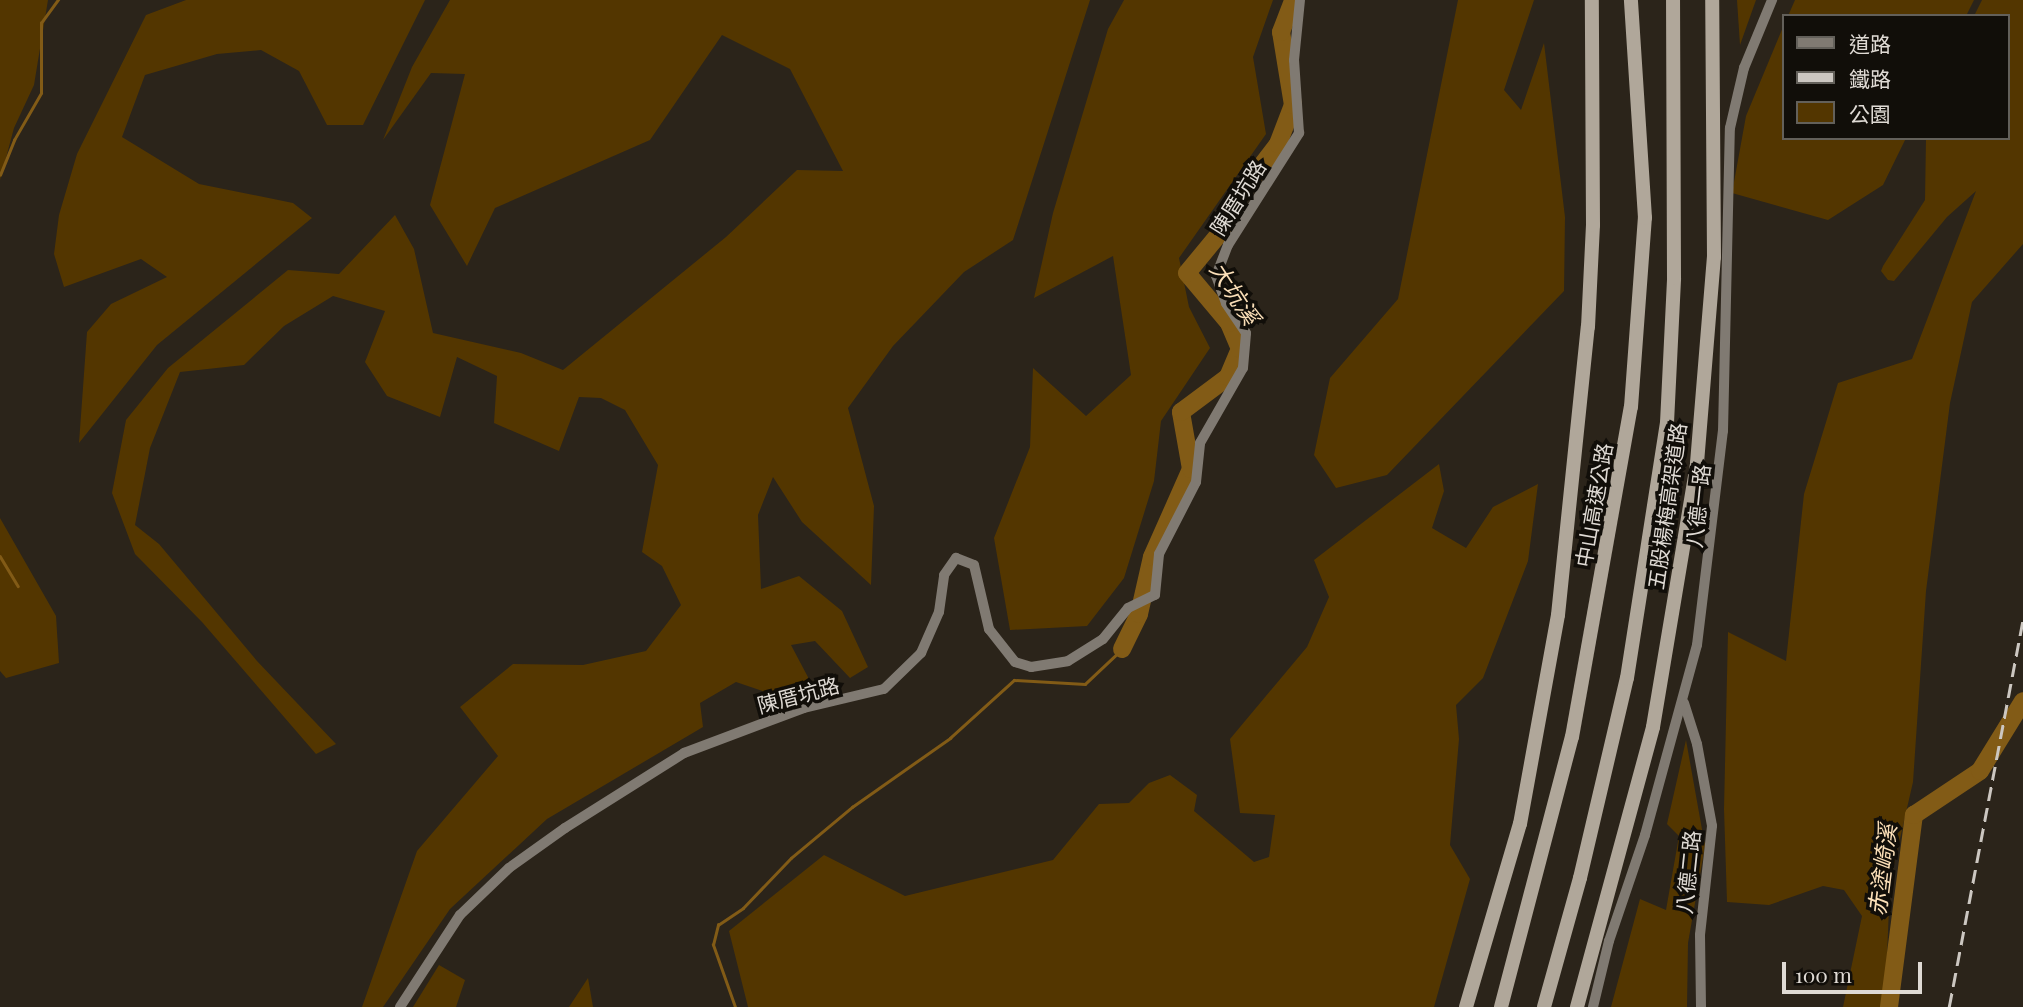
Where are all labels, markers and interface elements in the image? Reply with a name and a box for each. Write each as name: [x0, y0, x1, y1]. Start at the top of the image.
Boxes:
legend: [1782, 14, 2009, 140]
text: 道路: [1849, 29, 1891, 57]
text: 鐵路: [1849, 64, 1891, 92]
text: 公園: [1849, 99, 1891, 127]
street label: 陳厝坑路: [1204, 155, 1270, 239]
water label: 大坑溪: [1205, 257, 1265, 329]
street label: 五股楊梅高架道路: [1642, 421, 1690, 591]
street label: 中山高速公路: [1570, 441, 1616, 569]
street label: 八德一路: [1680, 463, 1714, 549]
street label: 陳厝坑路: [754, 671, 842, 717]
water label: 赤塗崎溪: [1863, 823, 1901, 917]
street label: 八德二路: [1670, 829, 1704, 915]
scale bar: [1785, 948, 1925, 992]
text: 100 m: [1795, 960, 1852, 988]

